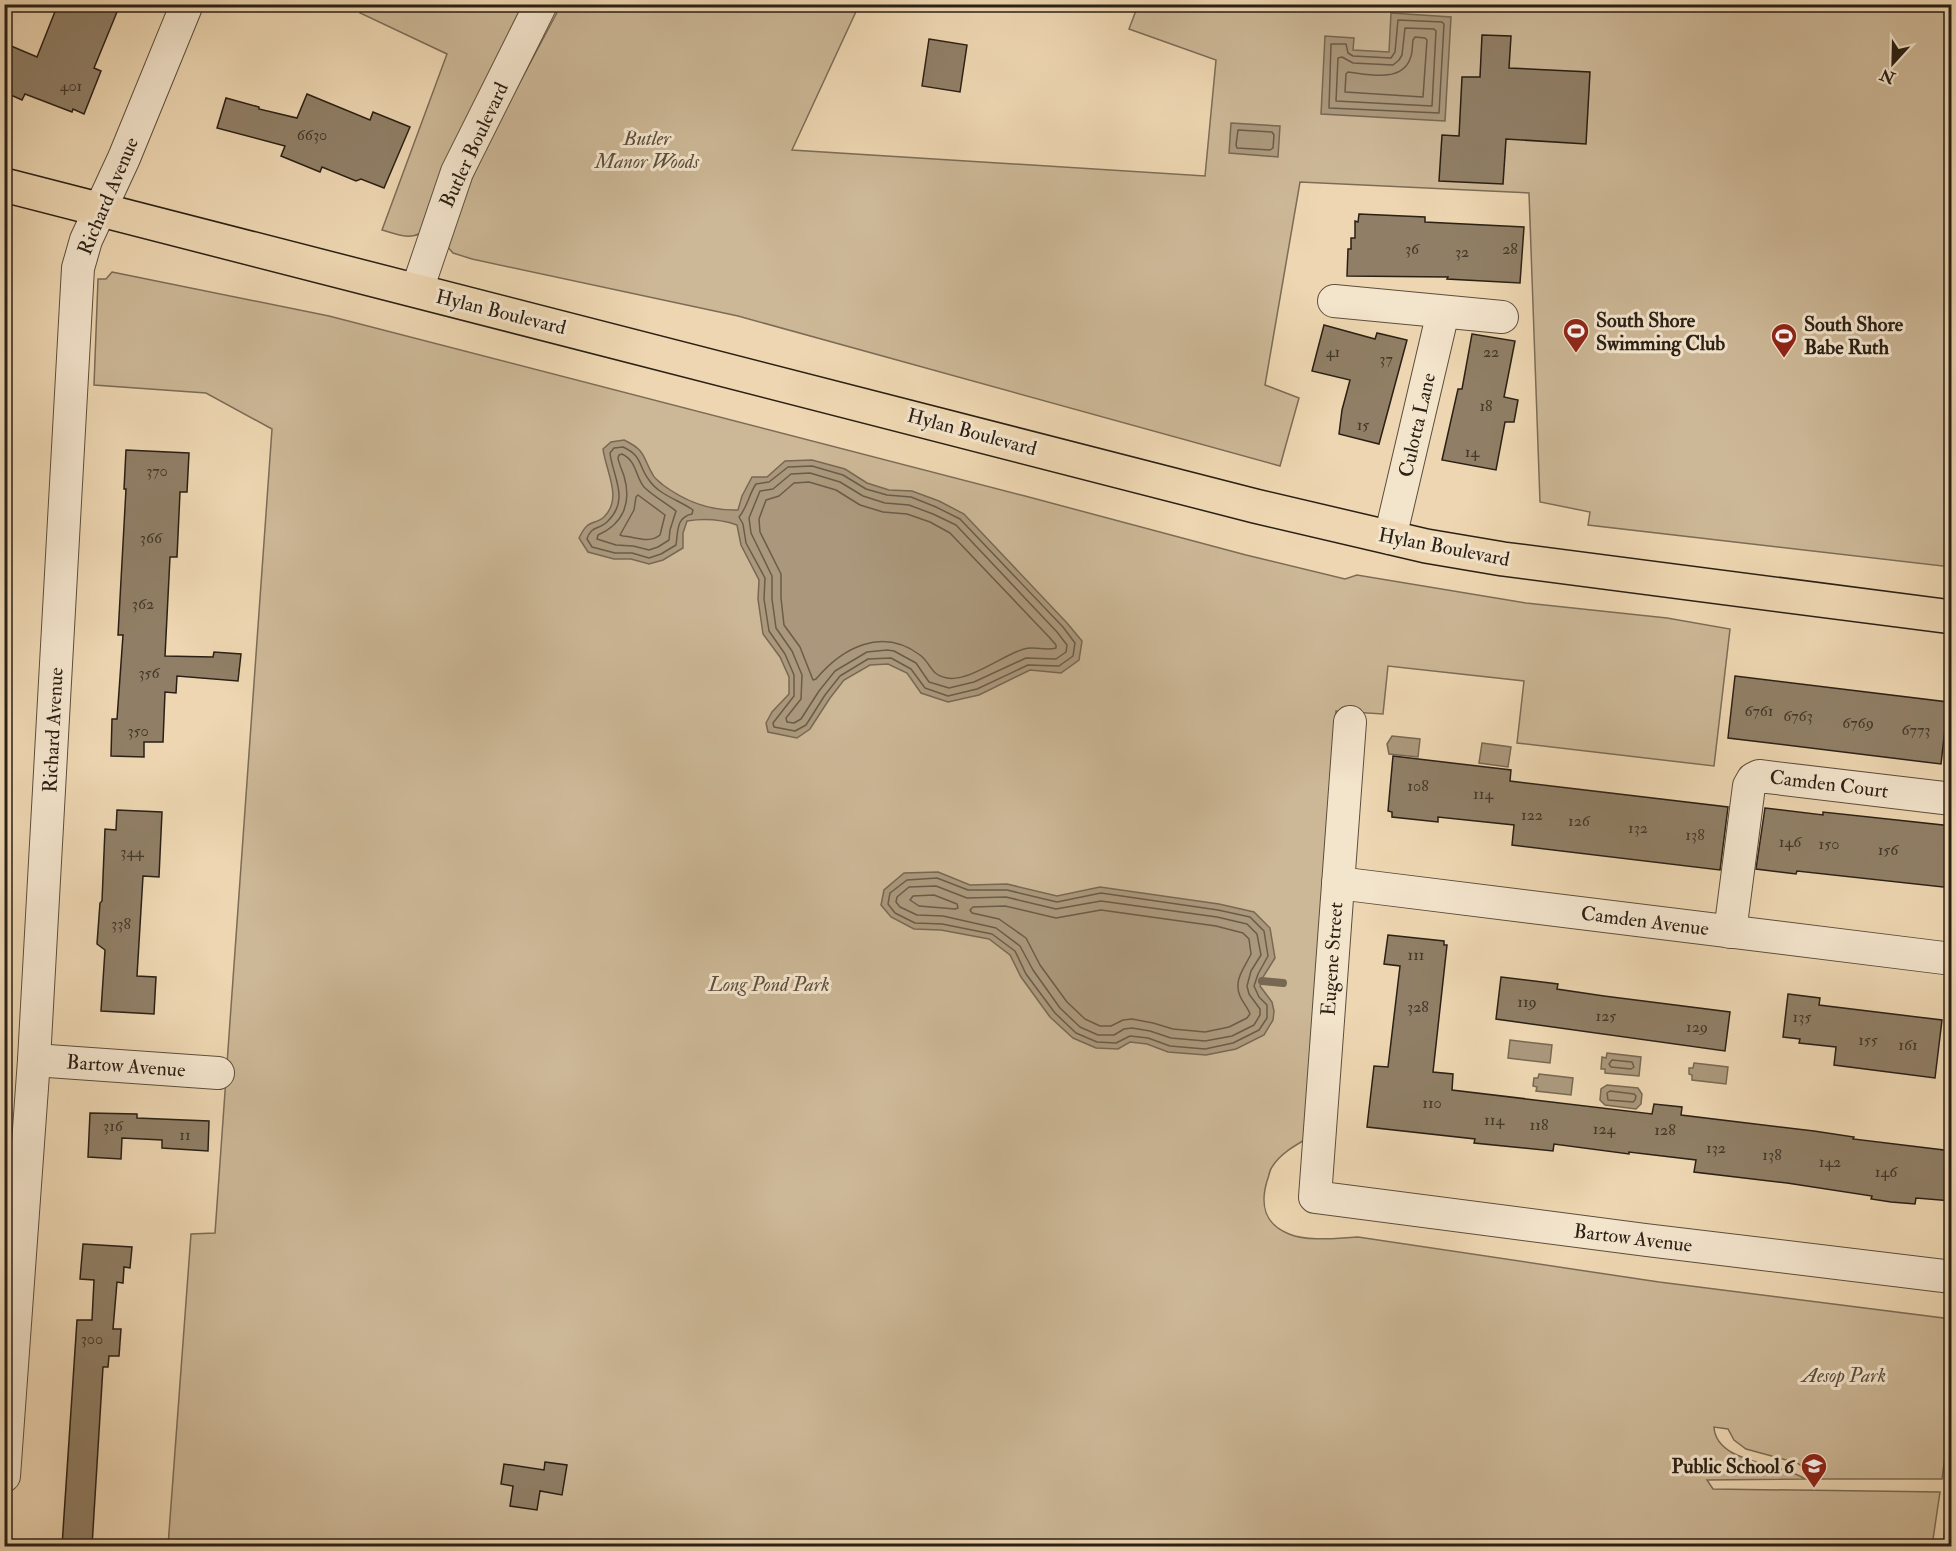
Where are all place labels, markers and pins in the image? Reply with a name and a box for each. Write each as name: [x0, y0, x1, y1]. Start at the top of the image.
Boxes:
place label: South Shore Swimming Club: [1596, 308, 1725, 357]
place label: South Shore Babe Ruth: [1804, 312, 1904, 360]
sports icon: South Shore Swimming Club: [1561, 316, 1591, 354]
sports icon: South Shore Babe Ruth: [1769, 321, 1799, 359]
school or university icon: Public School 6: [1799, 1451, 1829, 1489]
place label: Public School 6: [1671, 1454, 1796, 1479]

